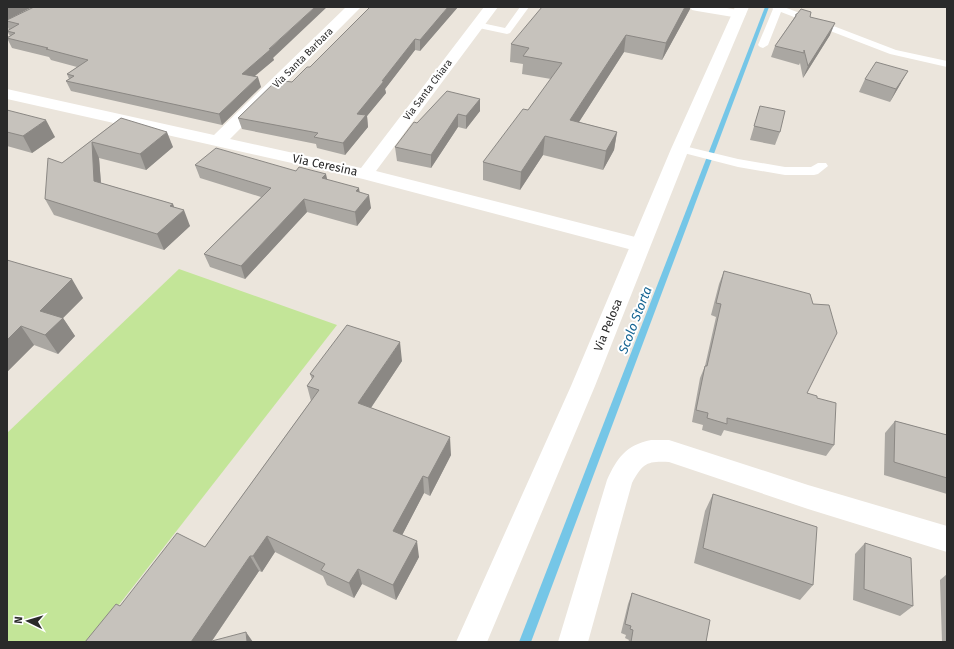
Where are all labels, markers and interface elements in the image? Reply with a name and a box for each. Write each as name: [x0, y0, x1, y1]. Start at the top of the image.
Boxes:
street label: Via Santa Barbara: [270, 25, 336, 91]
street label: Via Santa Chiara: [401, 57, 455, 123]
street label: Via Ceresina: [291, 151, 359, 179]
water label: Scolo Storta: [615, 284, 655, 357]
street label: Via Pelosa: [591, 297, 625, 353]
north arrow: [8, 601, 48, 641]
text: N: [12, 616, 25, 624]

